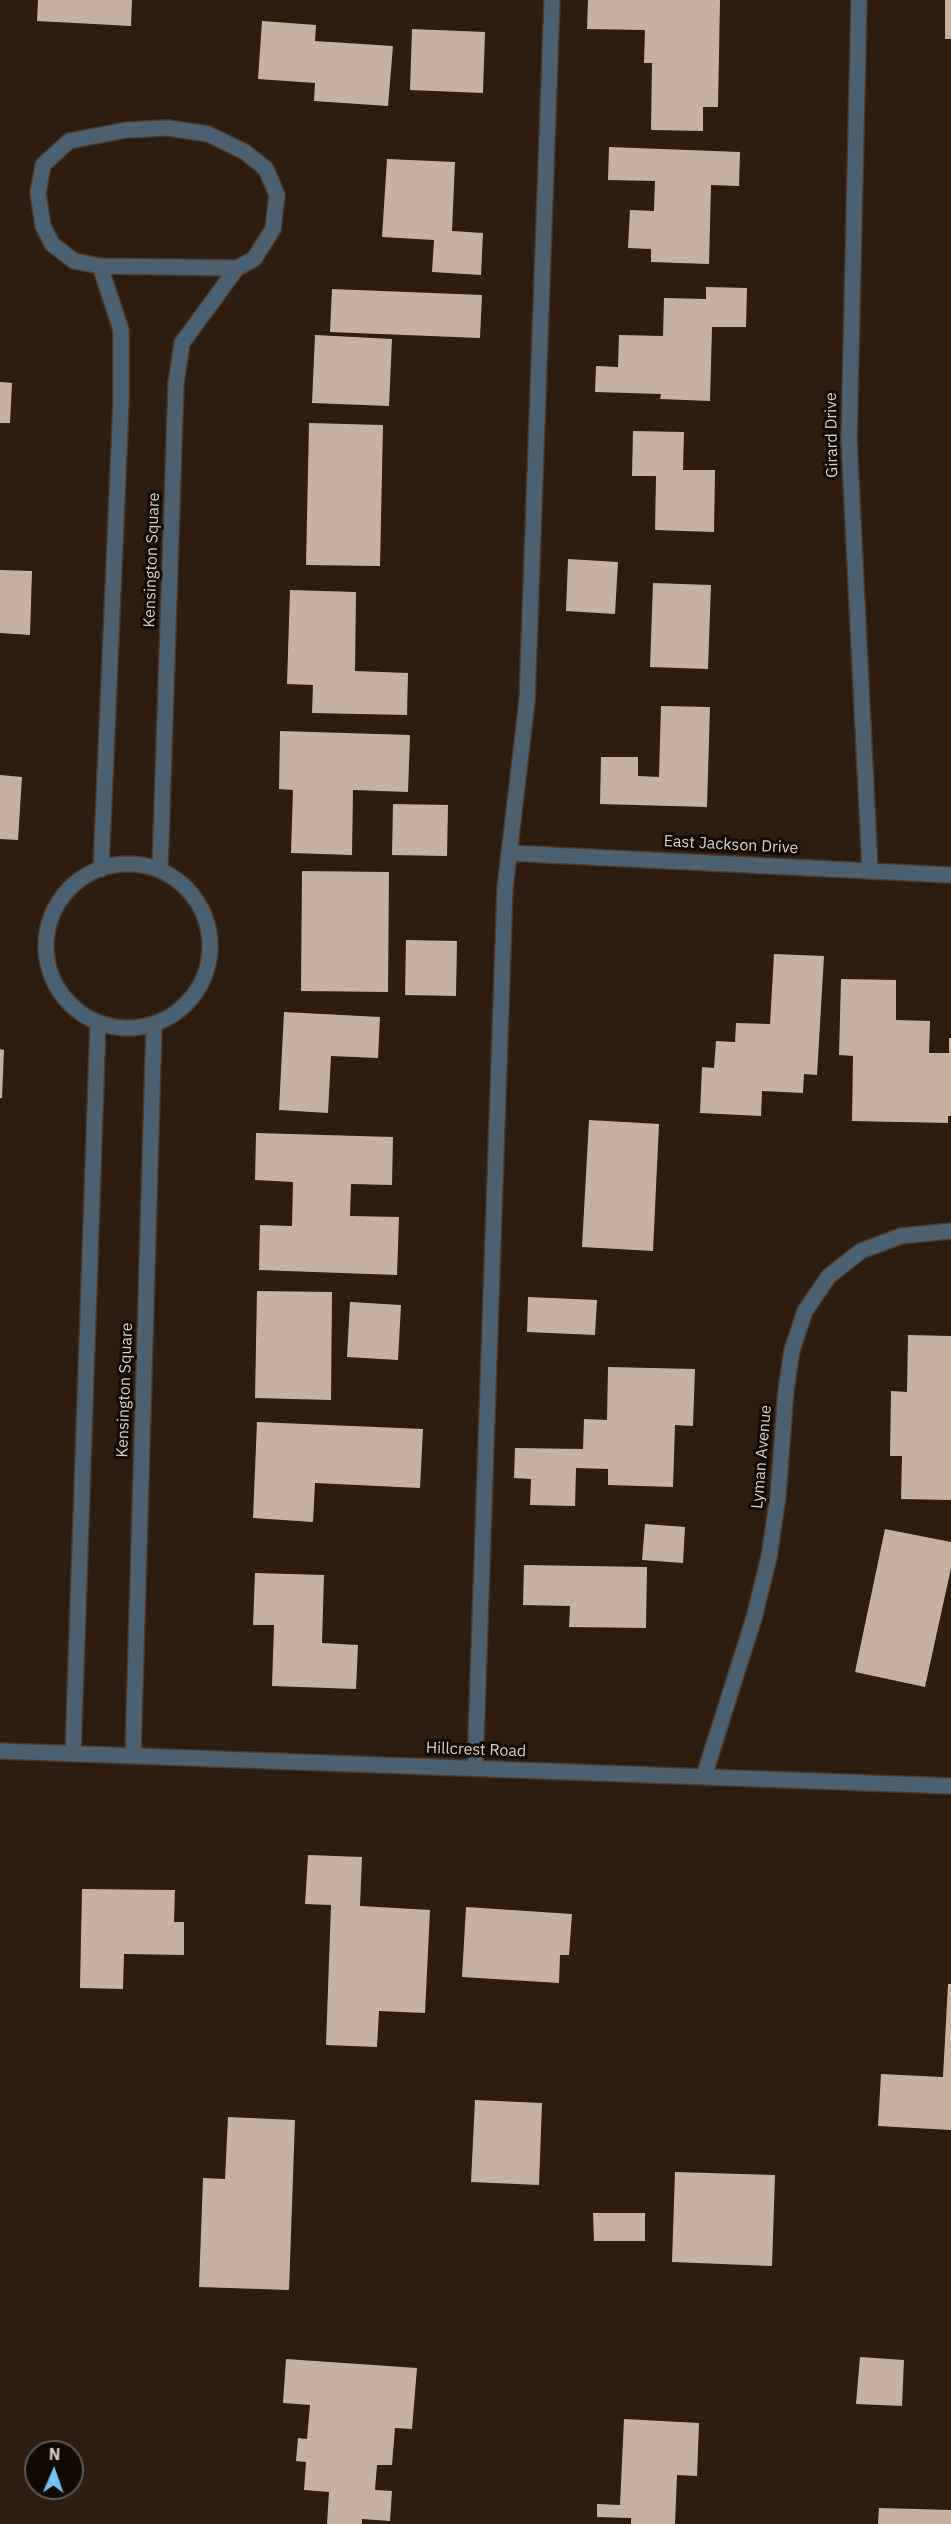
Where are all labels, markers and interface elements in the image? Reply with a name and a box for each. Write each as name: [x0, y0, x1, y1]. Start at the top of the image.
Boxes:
street label: Girard Drive: [822, 392, 842, 478]
street label: Kensington Square: [140, 492, 164, 628]
street label: East Jackson Drive: [663, 832, 799, 858]
street label: Kensington Square: [113, 1322, 137, 1458]
street label: Lyman Avenue: [748, 1404, 776, 1510]
street label: Hillcrest Road: [425, 1739, 527, 1761]
north arrow: [24, 2440, 84, 2500]
text: N: [48, 2444, 61, 2464]

